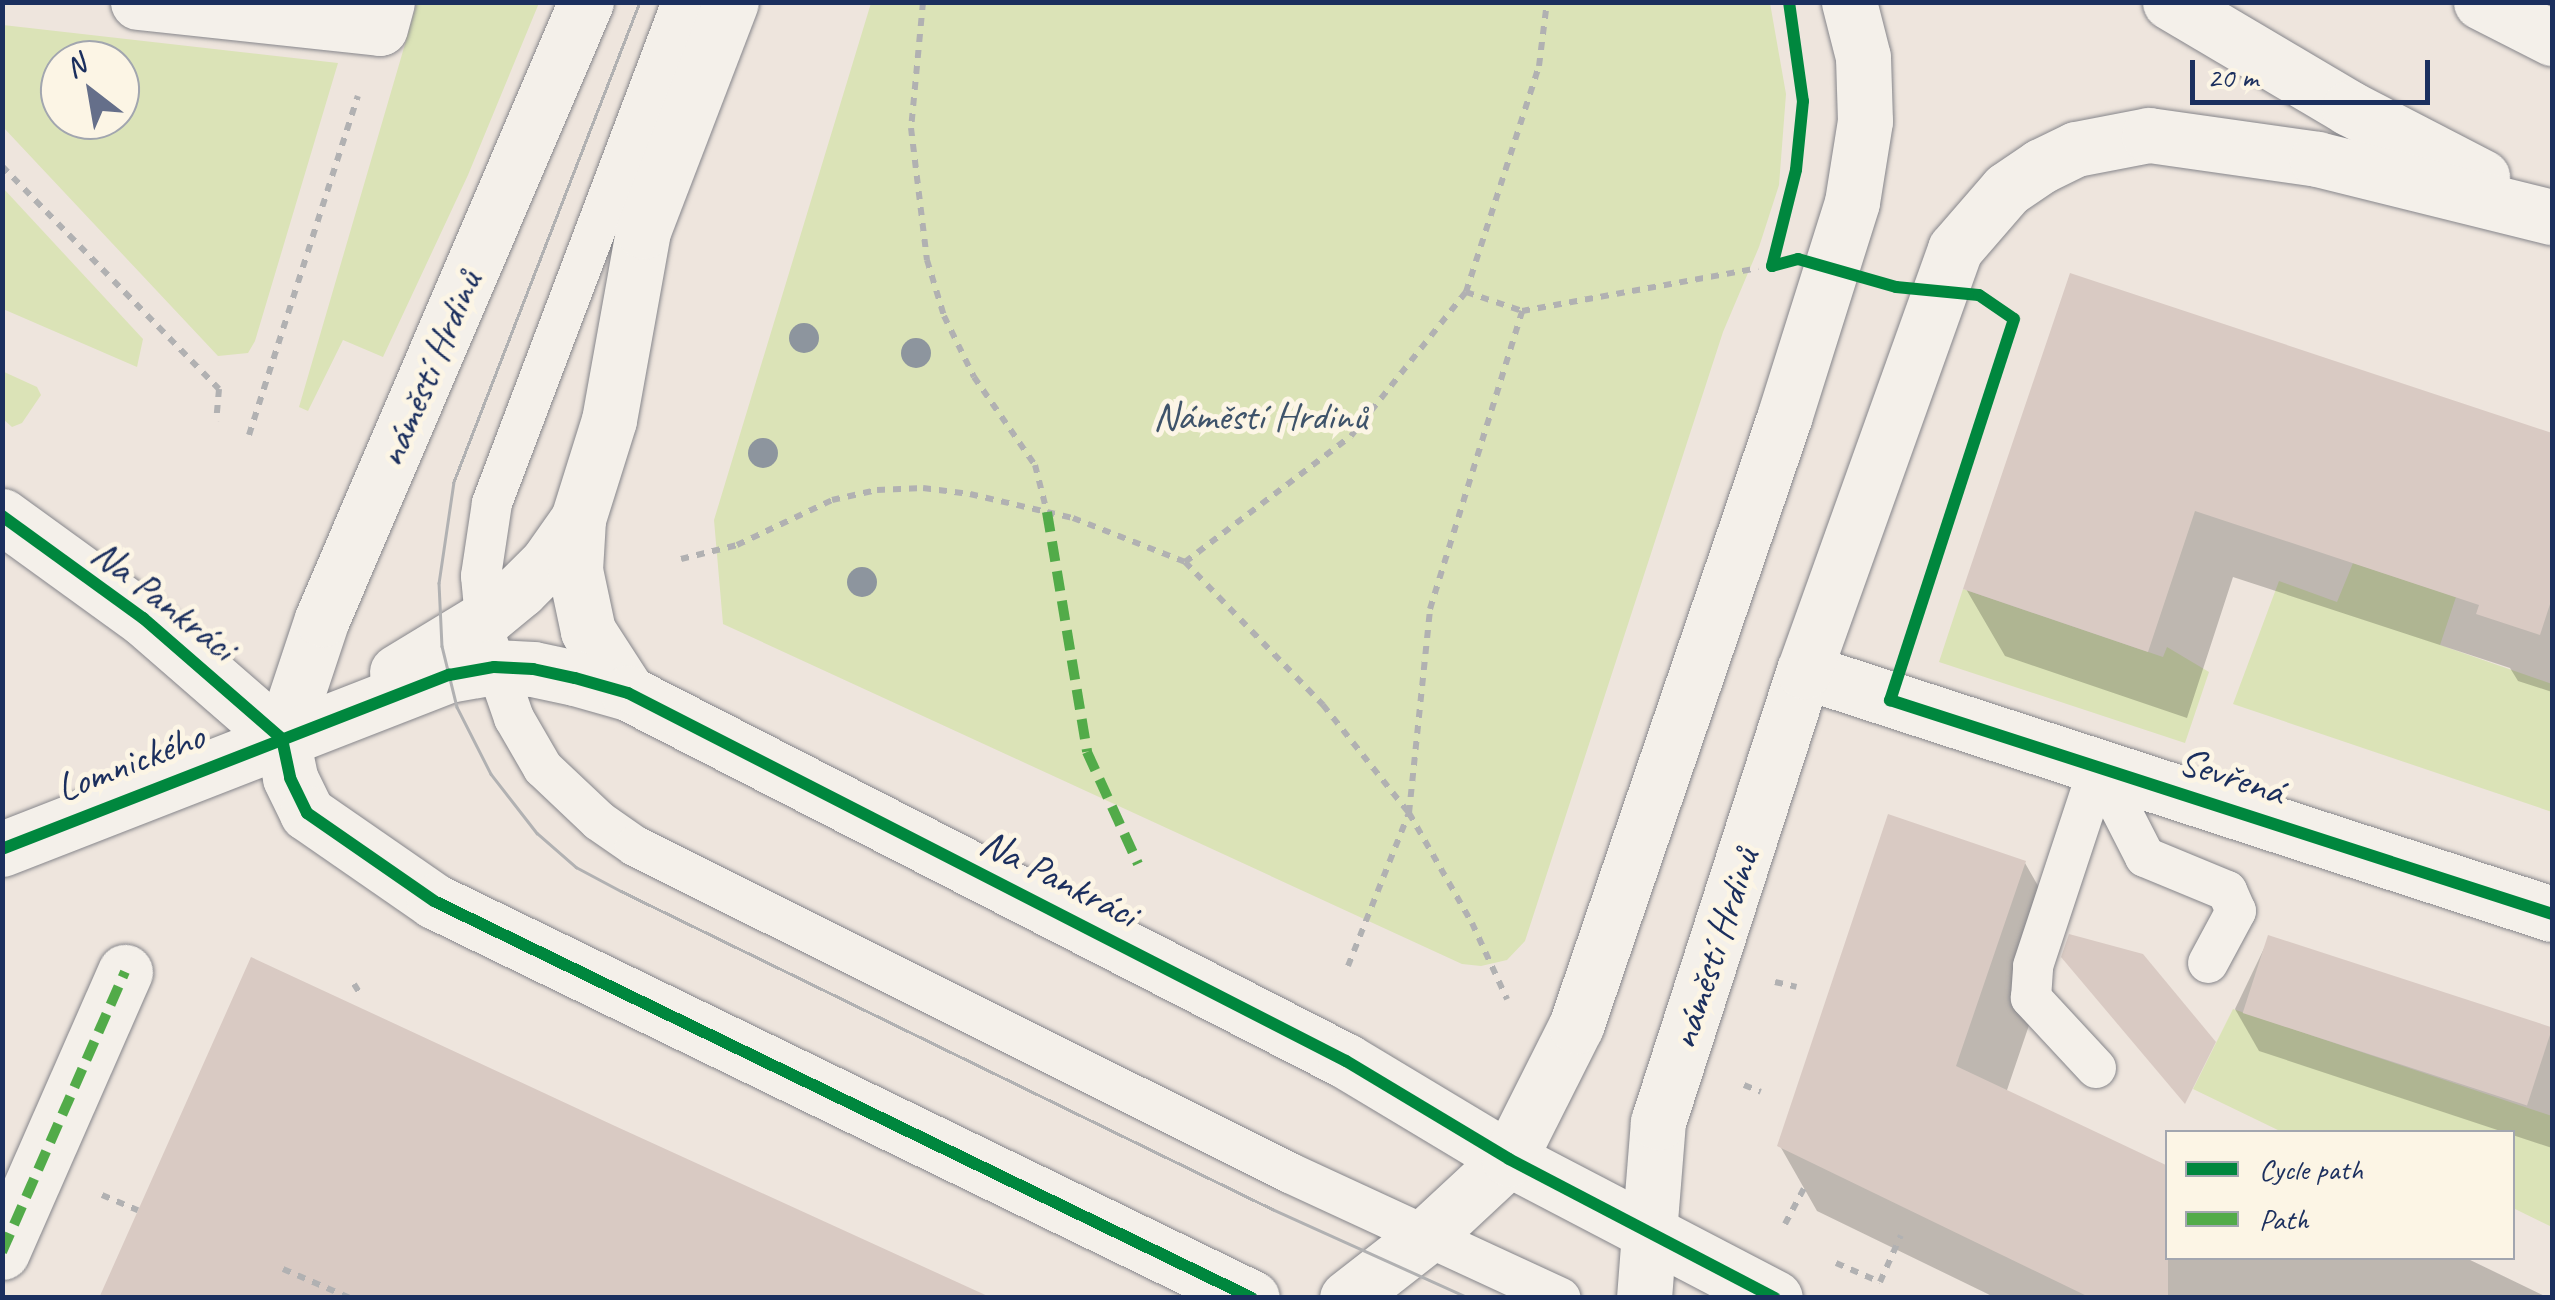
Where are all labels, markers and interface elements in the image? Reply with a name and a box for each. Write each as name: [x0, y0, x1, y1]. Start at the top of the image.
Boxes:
north arrow: [40, 40, 140, 140]
scale bar: [2195, 40, 2435, 102]
text: N: [59, 46, 92, 85]
text: 20 m: [2207, 58, 2258, 96]
street label: náměstí Hrdinů: [366, 264, 492, 474]
park label: Náměstí Hrdinů: [1153, 392, 1367, 440]
street label: Na Pankráci: [82, 528, 246, 672]
street label: Lomnického: [49, 712, 211, 812]
street label: Sevřená: [2173, 737, 2291, 815]
street label: Na Pankráci: [972, 818, 1146, 938]
street label: náměstí Hrdinů: [1659, 843, 1769, 1055]
legend: [2165, 1130, 2515, 1260]
text: Cycle path: [2259, 1150, 2363, 1188]
text: Path: [2259, 1200, 2308, 1238]

